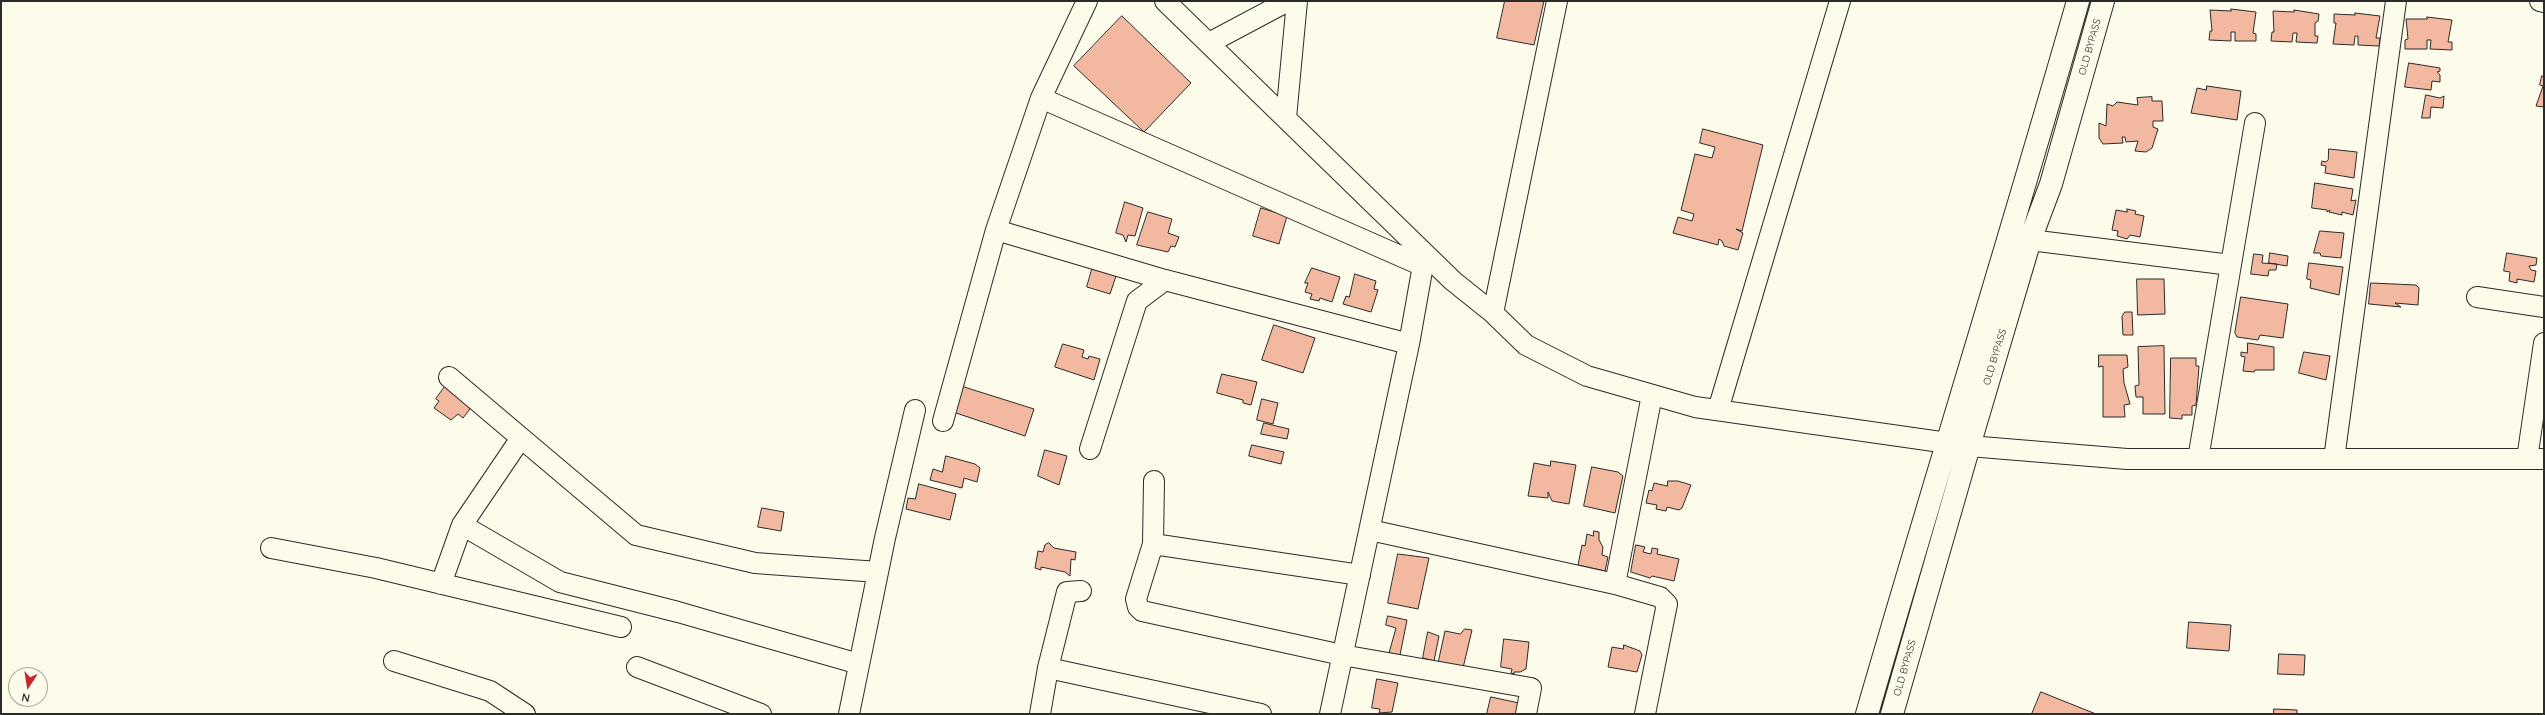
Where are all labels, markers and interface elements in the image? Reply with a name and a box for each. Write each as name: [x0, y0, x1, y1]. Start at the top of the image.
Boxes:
street label: OLD BYPASS: [2076, 17, 2104, 77]
street label: OLD BYPASS: [1981, 327, 2009, 387]
street label: OLD BYPASS: [1891, 638, 1919, 698]
north arrow: [8, 667, 48, 707]
text: N: [20, 690, 31, 705]

